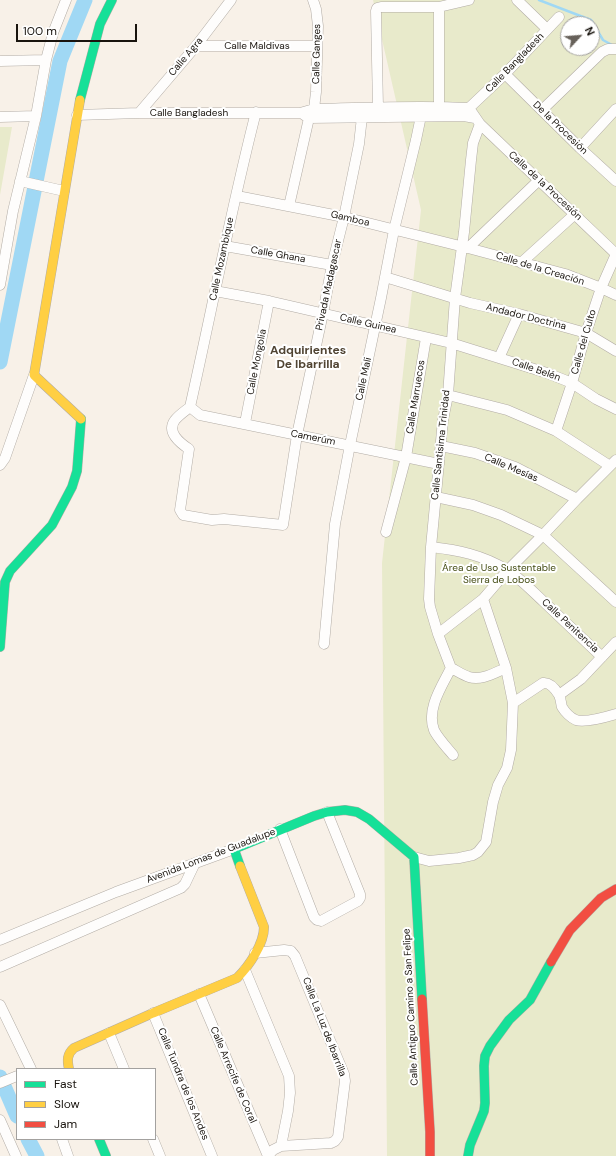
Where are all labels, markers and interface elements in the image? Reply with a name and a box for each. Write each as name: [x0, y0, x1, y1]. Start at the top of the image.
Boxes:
scale bar: [18, 16, 139, 42]
north arrow: [560, 16, 600, 56]
text: 100 m: [23, 23, 57, 39]
street label: Calle Ganges: [310, 24, 324, 84]
text: N: [582, 25, 598, 38]
street label: Calle Bangladesh: [483, 31, 547, 95]
street label: Calle Agra: [166, 35, 206, 79]
street label: Calle Maldivas: [224, 40, 290, 52]
street label: De la Procesión: [530, 99, 590, 157]
street label: Calle Bangladesh: [150, 107, 228, 119]
street label: Calle de la Procesión: [506, 149, 584, 223]
street label: Gamboa: [329, 209, 371, 229]
street label: Calle Mozambique: [207, 216, 237, 302]
street label: Privada Madagascar: [313, 238, 345, 332]
street label: Calle Ghana: [250, 244, 306, 266]
street label: Calle de la Creación: [494, 250, 586, 288]
street label: Andador Doctrina: [485, 301, 567, 333]
street label: Calle del Culto: [569, 308, 599, 376]
street label: Calle Guinea: [338, 312, 398, 336]
street label: Calle Mongolia: [245, 328, 269, 396]
district label: Adquirientes De Ibarrilla: [270, 344, 346, 372]
street label: Calle Mali: [354, 356, 374, 402]
street label: Calle Belén: [510, 356, 562, 384]
street label: Calle Marruecos: [404, 359, 428, 435]
street label: Calle Santisima Trinidad: [429, 389, 453, 501]
street label: Camerúm: [290, 428, 336, 448]
street label: Calle Mesías: [482, 451, 540, 485]
park label: Área de Uso Sustentable Sierra de Lobos: [442, 562, 556, 586]
street label: Calle Penitencia: [539, 597, 601, 655]
street label: Avenida Lomas de Guadalupe: [145, 826, 277, 886]
street label: Calle Antiguo Camino a San Felipe: [401, 928, 421, 1086]
street label: Calle La Luz de Ibarrilla: [300, 976, 348, 1078]
street label: Calle Arrecife de Coral: [207, 1025, 259, 1125]
street label: Calle Tundra de los Andes: [155, 1026, 211, 1142]
legend: [16, 1068, 156, 1140]
text: Fast: [54, 1076, 77, 1092]
text: Slow: [54, 1096, 80, 1112]
text: Jam: [54, 1116, 77, 1132]

